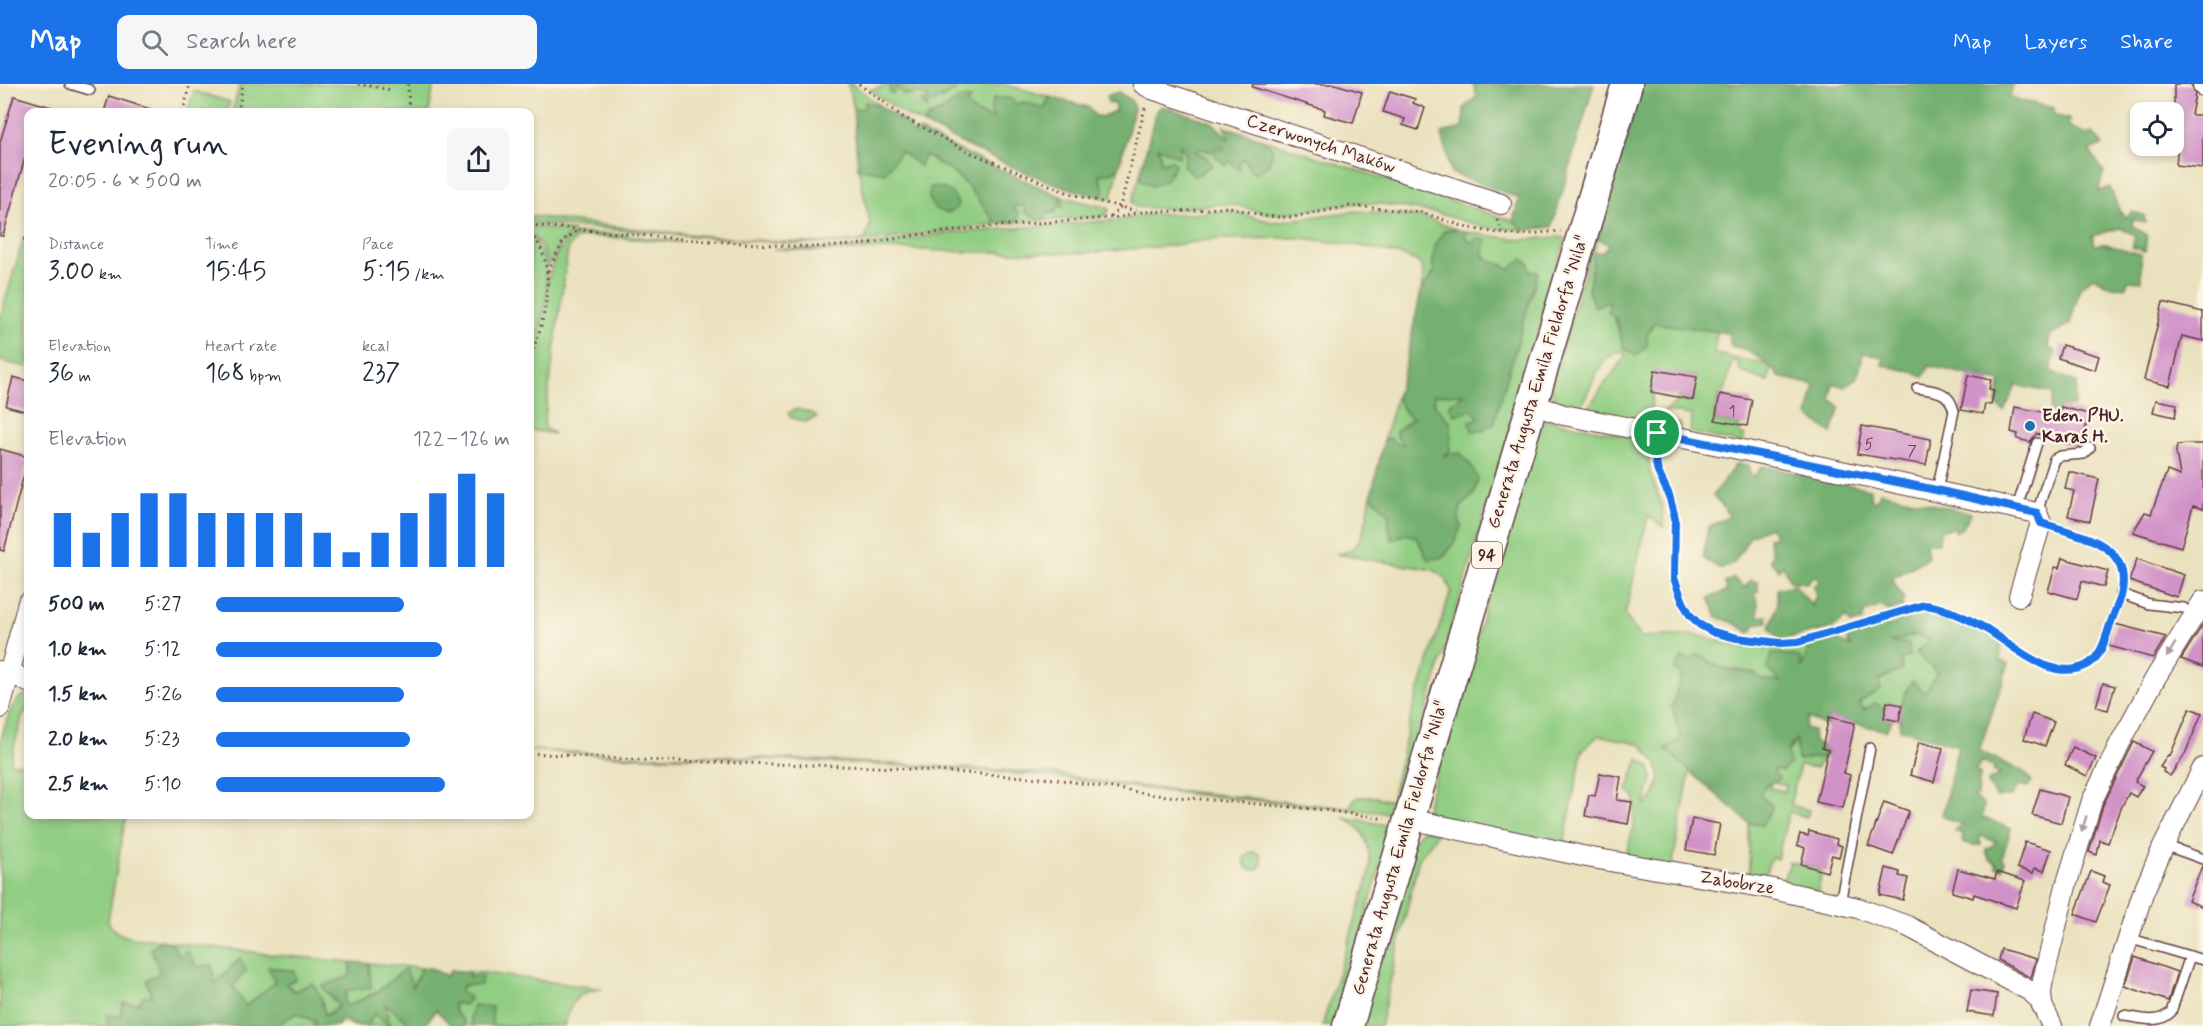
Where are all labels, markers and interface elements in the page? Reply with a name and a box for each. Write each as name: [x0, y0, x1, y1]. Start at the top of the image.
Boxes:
search box: [117, 15, 537, 69]
text: Map: [30, 24, 81, 61]
icon: search: [138, 26, 171, 59]
text: Search here: [186, 28, 297, 56]
text: Map: [1953, 28, 1991, 56]
text: Layers: [2024, 28, 2087, 56]
text: Share: [2120, 28, 2173, 56]
map controls: [2130, 102, 2184, 156]
button: locate: [2130, 102, 2184, 156]
street label: Czerwonych Maków: [1243, 109, 1399, 179]
text: Evening run: [48, 123, 228, 167]
button: share: [447, 128, 510, 191]
text: 20:05 · 6 × 500 m: [48, 168, 202, 195]
street label: Generała Augusta Emila Fieldorfa "Nila": [1482, 232, 1594, 532]
text: Distance: [48, 234, 104, 255]
text: Time: [205, 234, 239, 255]
text: Pace: [362, 234, 394, 255]
text: 3.00: [48, 255, 95, 289]
text: 15:45: [205, 255, 266, 289]
text: 5:15: [362, 255, 410, 289]
text: km: [95, 264, 122, 285]
text: /km: [410, 264, 445, 285]
text: Elevation: [48, 336, 111, 357]
text: Heart rate: [205, 336, 277, 357]
text: kcal: [362, 336, 389, 357]
text: 36: [48, 357, 74, 391]
text: 168: [205, 357, 245, 391]
text: 237: [362, 357, 400, 391]
text: m: [74, 366, 91, 387]
text: bpm: [245, 366, 282, 387]
house number: 1: [1729, 402, 1735, 422]
place label: Eden. PHU. Karaś H.: [2042, 404, 2124, 449]
pin: [1631, 407, 1682, 458]
icon: arrive: [1640, 416, 1673, 449]
marker: Eden. PHU. Karaś H.: [2023, 419, 2037, 433]
text: Elevation: [48, 426, 127, 453]
text: 122–126 m: [413, 426, 510, 453]
house number: 5: [1864, 435, 1874, 455]
house number: 7: [1907, 442, 1917, 462]
road number: 94: [1472, 542, 1502, 568]
text: 500 m: [48, 591, 105, 618]
text: 5:27: [144, 591, 181, 618]
text: 1.0 km: [48, 636, 107, 663]
text: 5:12: [144, 636, 181, 663]
one-way arrow: [2166, 642, 2177, 658]
text: 1.5 km: [48, 681, 108, 708]
text: 5:26: [144, 681, 182, 708]
street label: Generała Augusta Emila Fieldorfa "Nila": [1346, 698, 1454, 998]
text: 2.0 km: [48, 726, 108, 753]
text: 5:23: [144, 726, 180, 753]
text: 2.5 km: [48, 771, 109, 798]
text: 5:10: [144, 771, 182, 798]
one-way arrow: [2079, 815, 2088, 833]
street label: Zabobrze: [1698, 865, 1776, 901]

